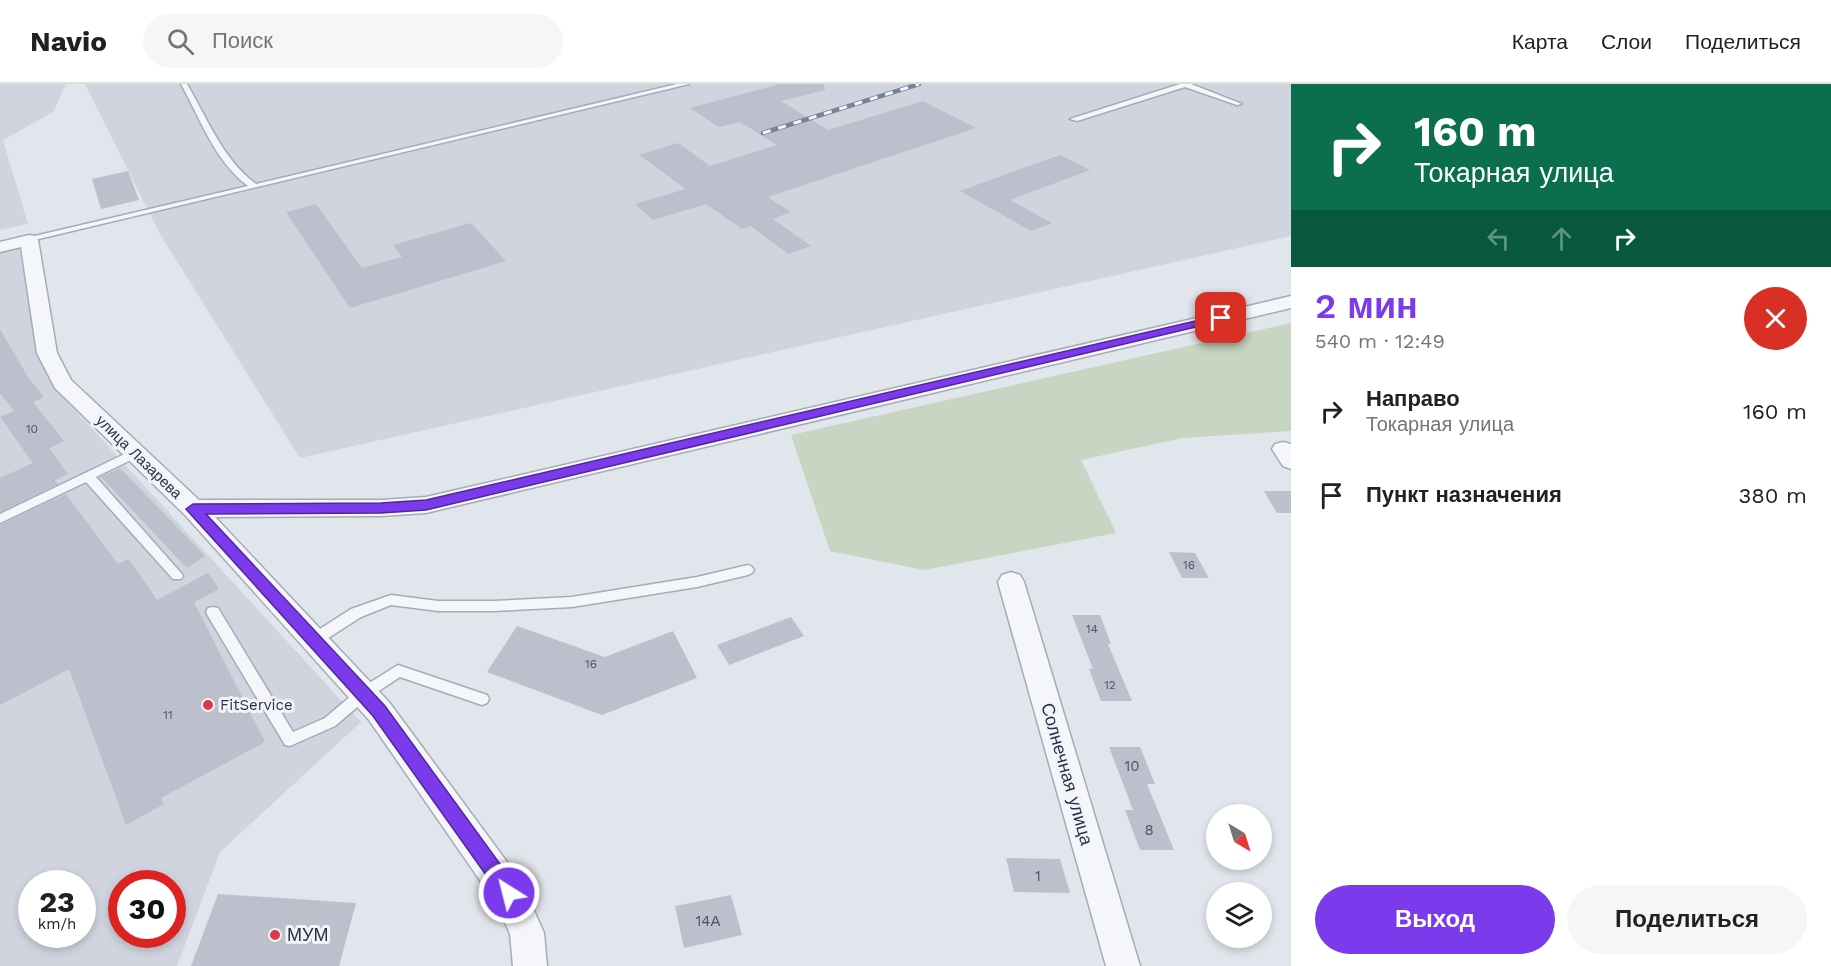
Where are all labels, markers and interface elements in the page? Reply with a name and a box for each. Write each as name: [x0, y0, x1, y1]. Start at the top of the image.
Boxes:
search box: [143, 14, 563, 68]
text: Navio: [30, 25, 107, 58]
icon: search: [164, 25, 197, 58]
text: Поиск: [212, 28, 273, 53]
text: Карта: [1512, 29, 1568, 54]
text: Слои: [1601, 29, 1652, 54]
text: Поделиться: [1685, 29, 1801, 54]
text: 160 m: [1414, 107, 1537, 156]
icon: right: [1315, 108, 1393, 186]
text: Токарная улица: [1414, 157, 1614, 189]
icon: left: [1482, 222, 1515, 255]
icon: ahead: [1545, 222, 1578, 255]
icon: right: [1608, 222, 1641, 255]
text: 2 мин: [1315, 285, 1418, 327]
button: close: [1744, 287, 1807, 350]
pin: [1195, 292, 1246, 343]
icon: arrive: [1204, 301, 1237, 334]
text: 540 m · 12:49: [1315, 329, 1445, 353]
text: Направо: [1366, 386, 1460, 411]
icon: right: [1315, 395, 1348, 428]
text: 160 m: [1743, 399, 1807, 424]
street label: улица Лазарева: [92, 411, 186, 503]
text: Токарная улица: [1366, 412, 1514, 436]
house number: 10: [26, 422, 38, 436]
icon: arrive: [1315, 479, 1348, 512]
text: Пункт назначения: [1366, 482, 1562, 507]
text: 380 m: [1738, 483, 1807, 508]
house number: 16: [1183, 558, 1195, 572]
house number: 14: [1086, 622, 1098, 636]
house number: 16: [585, 657, 597, 671]
house number: 12: [1104, 678, 1116, 692]
place label: FitService: [220, 696, 293, 714]
marker: FitService: [201, 698, 215, 712]
street label: Солнечная улица: [1037, 700, 1098, 848]
house number: 11: [163, 708, 173, 722]
house number: 10: [1124, 757, 1140, 775]
north arrow: [1206, 804, 1272, 870]
map controls: [1206, 804, 1272, 948]
house number: 8: [1144, 821, 1154, 839]
position arrow: [477, 861, 541, 925]
house number: 1: [1035, 867, 1041, 885]
speed limit sign: 30: [108, 870, 186, 948]
button: layers: [1206, 882, 1272, 948]
text: 23: [39, 884, 75, 919]
button: Выход: [1315, 885, 1555, 954]
button: Поделиться: [1567, 885, 1807, 954]
house number: 14А: [695, 912, 721, 930]
text: km/h: [38, 915, 76, 933]
place label: МУМ: [287, 924, 328, 945]
marker: МУМ: [268, 928, 282, 942]

